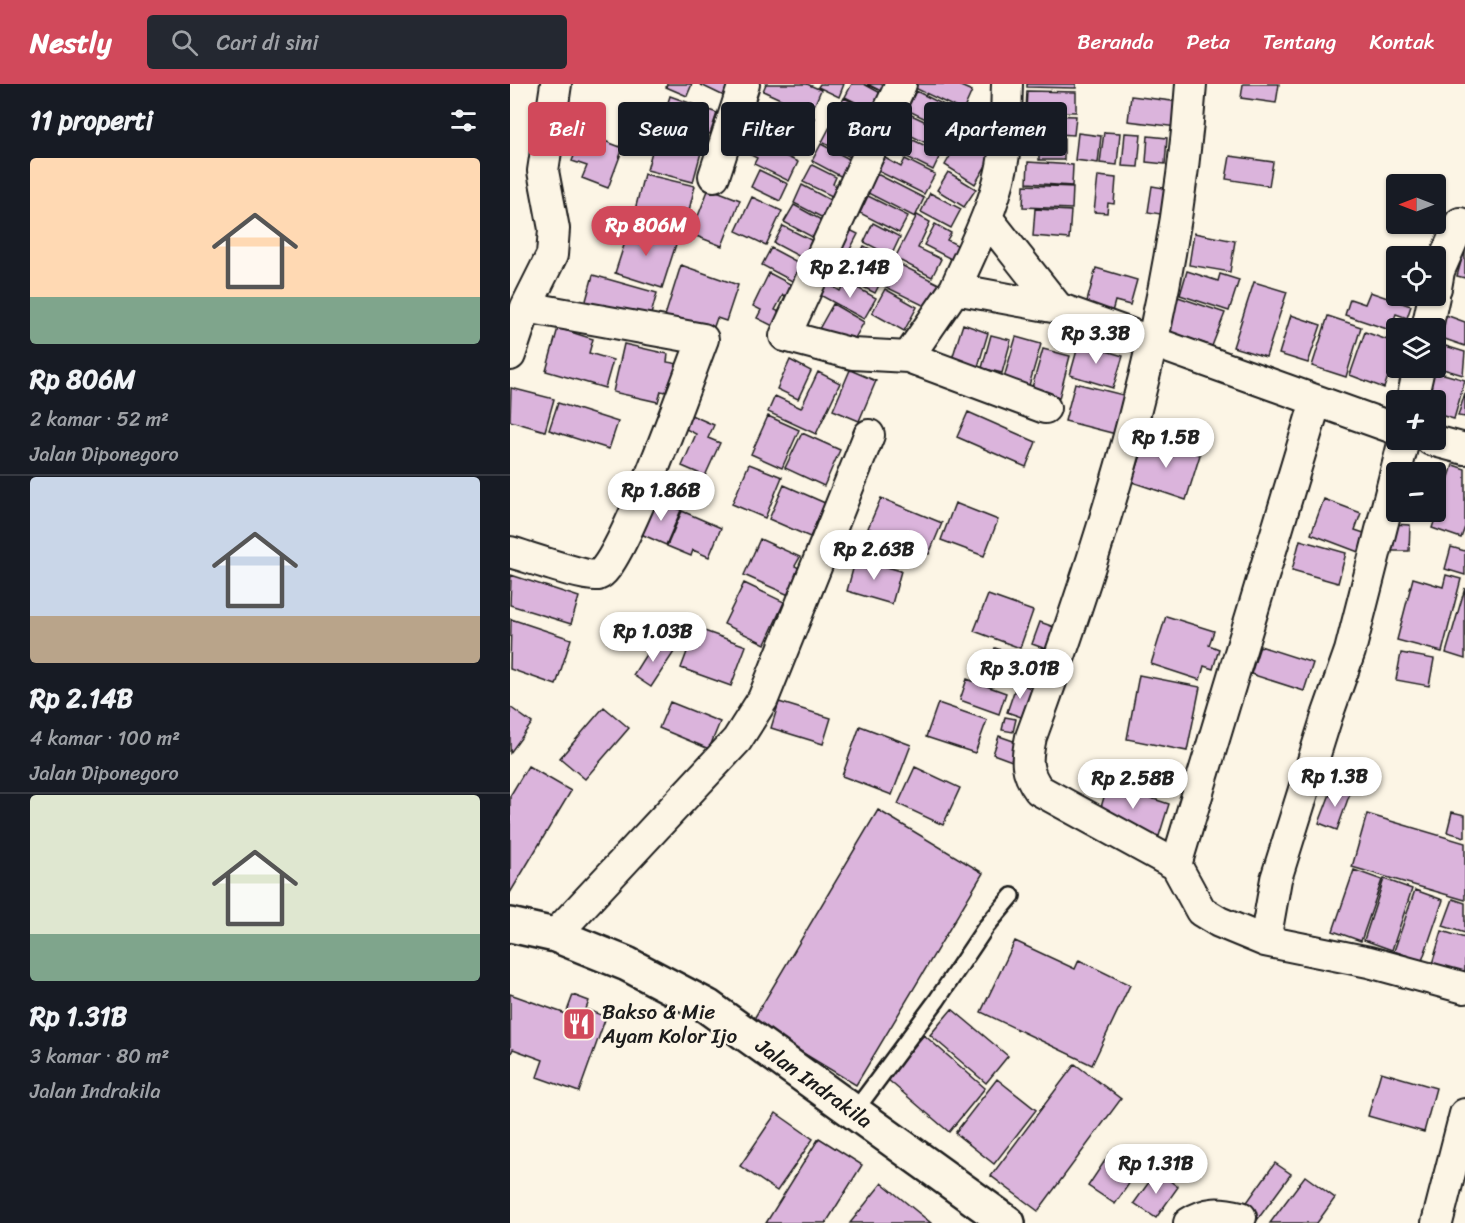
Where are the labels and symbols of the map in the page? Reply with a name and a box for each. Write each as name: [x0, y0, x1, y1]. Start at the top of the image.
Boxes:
north arrow: [1386, 174, 1446, 234]
pin: Rp 806M: [591, 206, 701, 257]
pin: Rp 2.14B: [788, 248, 912, 299]
pin: Rp 3.3B: [1041, 314, 1151, 365]
pin: Rp 1.5B: [1111, 418, 1221, 469]
pin: Rp 1.86B: [599, 471, 723, 522]
pin: Rp 2.63B: [812, 530, 936, 581]
pin: Rp 1.03B: [591, 612, 715, 663]
pin: Rp 3.01B: [958, 649, 1082, 700]
pin: Rp 1.3B: [1280, 757, 1390, 808]
pin: Rp 2.58B: [1071, 759, 1195, 810]
place label: Bakso & Mie Ayam Kolor Ijo: [601, 993, 738, 1055]
restaurant icon: Bakso & Mie Ayam Kolor Ijo: [561, 1006, 597, 1042]
street label: Jalan Indrakila: [746, 1027, 881, 1139]
pin: Rp 1.31B: [1094, 1144, 1218, 1195]

